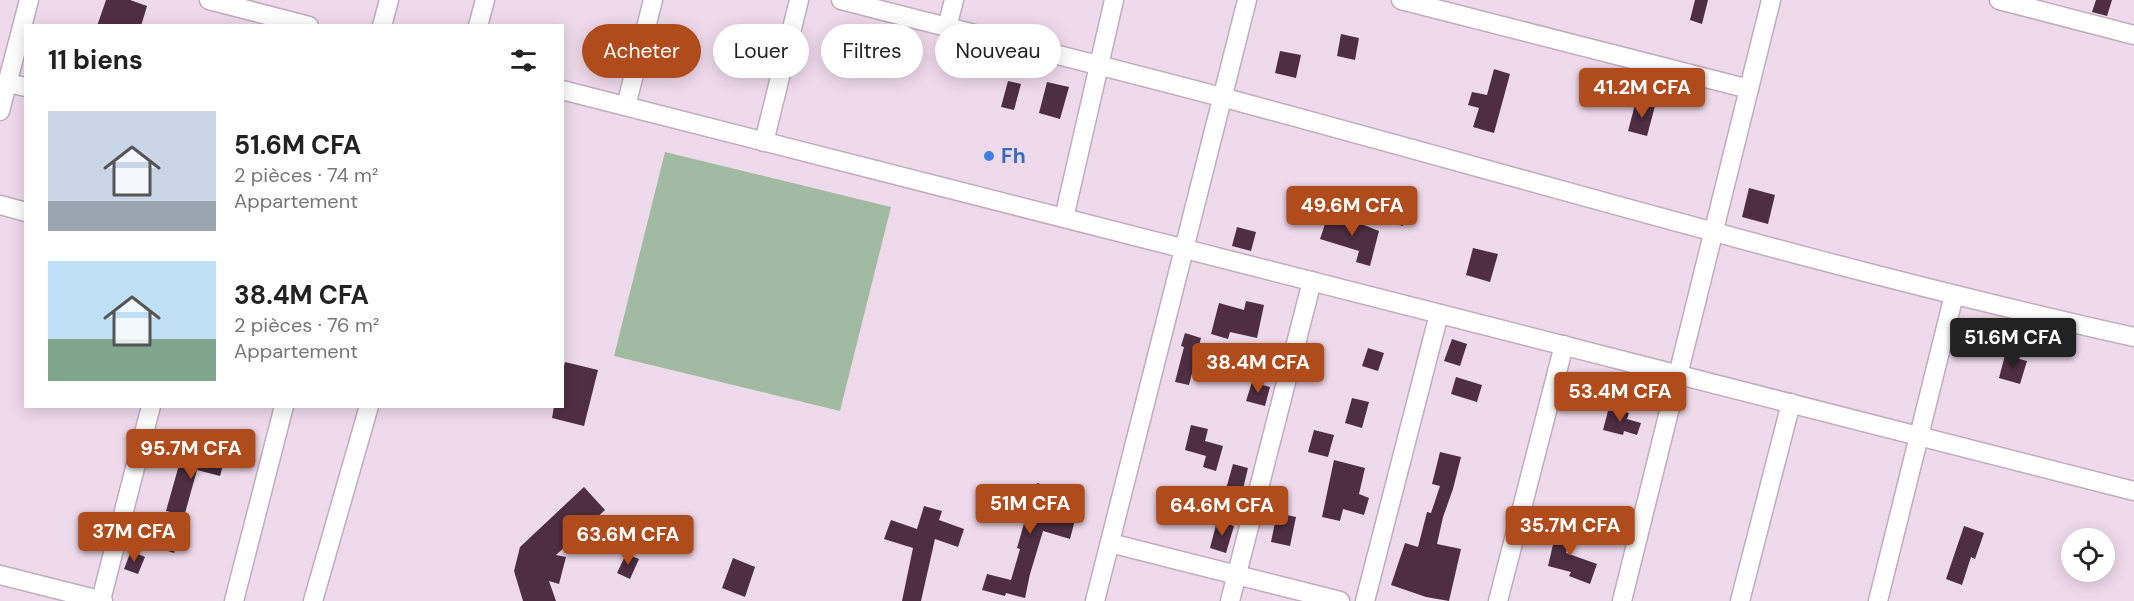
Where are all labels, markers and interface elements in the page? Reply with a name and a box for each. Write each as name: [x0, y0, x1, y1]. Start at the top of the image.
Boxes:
chip: Acheter: [582, 24, 701, 78]
chip: Louer: [713, 24, 809, 78]
chip: Filtres: [821, 24, 923, 78]
chip: Nouveau: [935, 24, 1061, 78]
text: 11 biens: [48, 43, 143, 77]
icon: filters: [507, 44, 540, 77]
pin: 41.2M CFA: [1573, 68, 1711, 119]
text: 41.2M CFA: [1593, 74, 1691, 100]
text: 51.6M CFA: [234, 128, 361, 162]
icon: home: [96, 135, 168, 207]
place label: Fh: [1001, 142, 1026, 170]
marker: Fh: [982, 149, 996, 163]
text: 2 pièces · 74 m²: [234, 162, 378, 188]
pin: 49.6M CFA: [1283, 186, 1421, 237]
text: Appartement: [234, 188, 358, 214]
text: 49.6M CFA: [1300, 192, 1404, 218]
text: 38.4M CFA: [234, 278, 369, 312]
icon: home: [96, 285, 168, 357]
text: 2 pièces · 76 m²: [234, 312, 379, 338]
pin: 51.6M CFA: [1944, 318, 2082, 369]
text: 51.6M CFA: [1964, 324, 2062, 350]
text: Appartement: [234, 338, 358, 364]
pin: 38.4M CFA: [1189, 343, 1327, 394]
text: 38.4M CFA: [1206, 349, 1310, 375]
pin: 53.4M CFA: [1551, 372, 1689, 423]
text: 53.4M CFA: [1568, 378, 1672, 404]
pin: 95.7M CFA: [122, 429, 260, 480]
text: 95.7M CFA: [140, 435, 242, 461]
pin: 51M CFA: [975, 484, 1085, 535]
pin: 64.6M CFA: [1153, 486, 1291, 537]
text: 51M CFA: [990, 490, 1070, 516]
text: 64.6M CFA: [1170, 492, 1274, 518]
pin: 35.7M CFA: [1501, 506, 1639, 557]
pin: 37M CFA: [79, 512, 189, 563]
text: 35.7M CFA: [1520, 512, 1620, 538]
pin: 63.6M CFA: [559, 515, 697, 566]
text: 37M CFA: [92, 518, 176, 544]
text: 63.6M CFA: [577, 521, 679, 547]
map controls: [2061, 528, 2115, 582]
button: locate: [2061, 528, 2115, 582]

